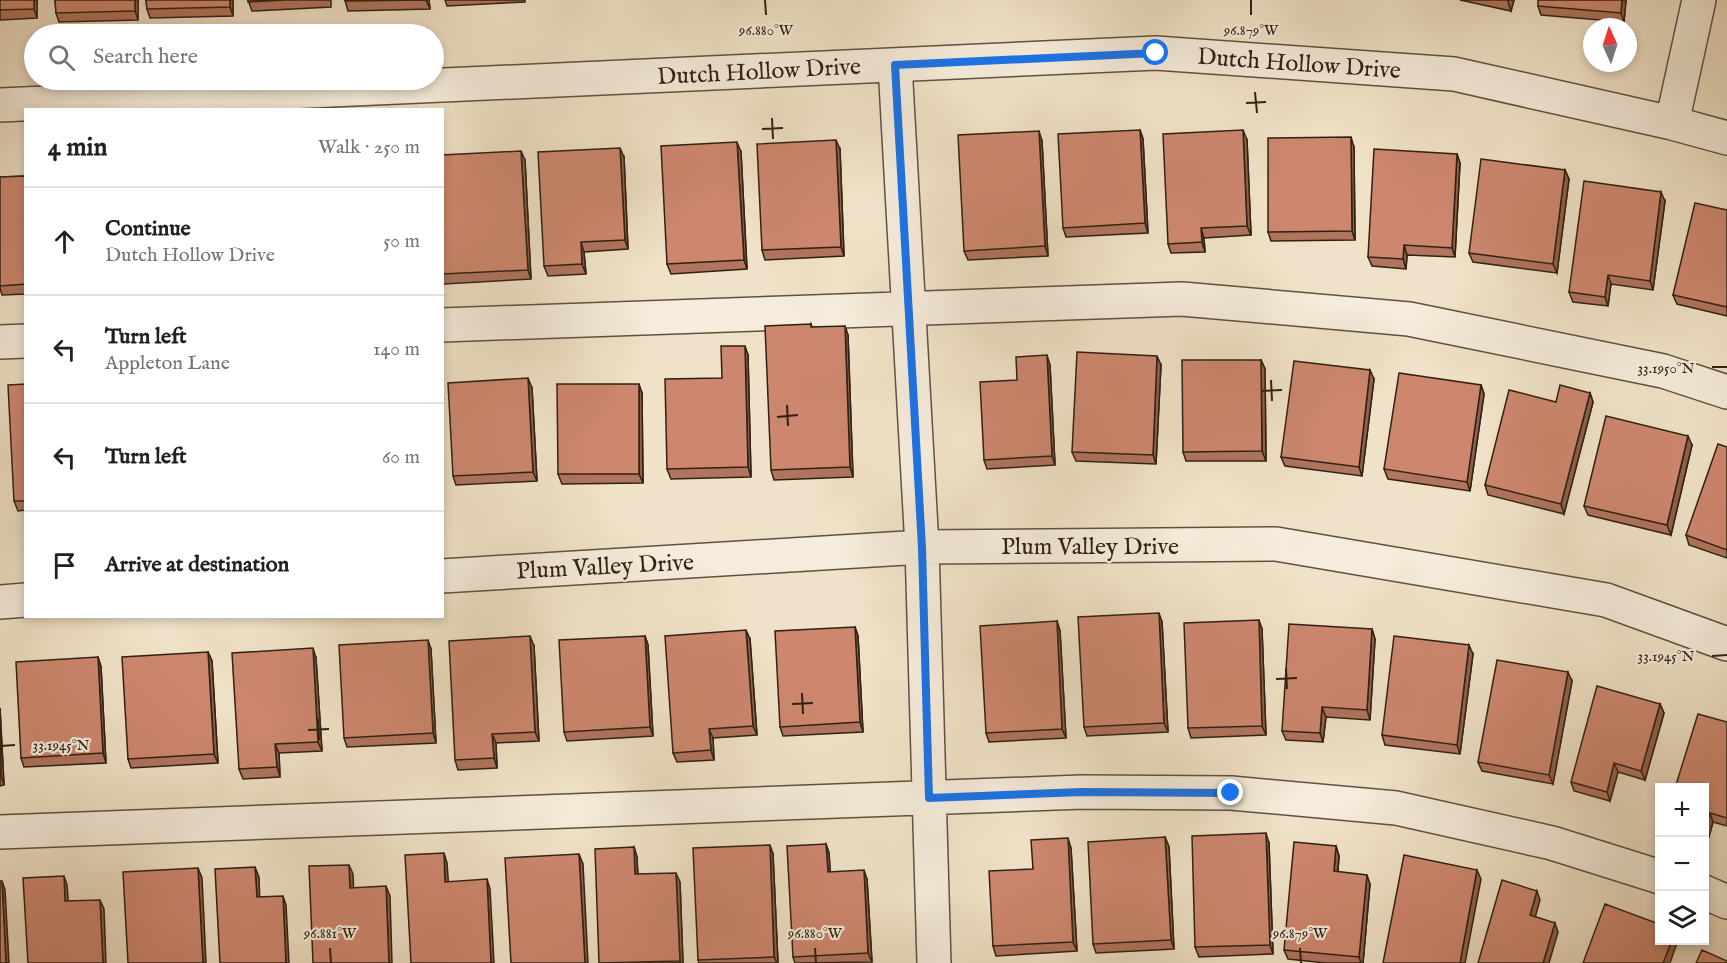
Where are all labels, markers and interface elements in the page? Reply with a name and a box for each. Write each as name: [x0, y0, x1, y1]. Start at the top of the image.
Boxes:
north arrow: [1583, 18, 1637, 72]
text: 96.880°W: [738, 21, 794, 40]
text: 96.879°W: [1223, 21, 1279, 40]
search box: [24, 24, 444, 90]
route start: [1142, 39, 1168, 65]
icon: search: [45, 41, 78, 74]
street label: Dutch Hollow Drive: [1196, 42, 1402, 87]
text: Search here: [93, 43, 198, 71]
street label: Dutch Hollow Drive: [656, 52, 862, 93]
text: 4 min: [48, 131, 107, 164]
text: Walk · 250 m: [318, 135, 420, 160]
text: Continue: [105, 215, 191, 243]
icon: ahead: [48, 225, 81, 258]
text: 50 m: [383, 229, 420, 254]
text: Dutch Hollow Drive: [105, 243, 275, 268]
text: Turn left: [105, 323, 187, 351]
icon: left: [48, 333, 81, 366]
text: 140 m: [373, 337, 420, 362]
text: Appleton Lane: [105, 351, 230, 376]
text: 33.1950°N: [1637, 359, 1695, 378]
icon: left: [48, 441, 81, 474]
text: Turn left: [105, 443, 187, 471]
text: 60 m: [382, 445, 420, 470]
street label: Plum Valley Drive: [1001, 532, 1179, 563]
street label: Plum Valley Drive: [515, 547, 695, 588]
icon: arrive: [48, 549, 81, 582]
text: Arrive at destination: [105, 551, 289, 579]
text: 33.1945°N: [1638, 647, 1694, 666]
text: 33.1945°N: [33, 736, 89, 755]
route end: [1217, 779, 1243, 805]
map controls: [1655, 783, 1709, 945]
button: +: [1655, 783, 1709, 837]
button: −: [1655, 837, 1709, 891]
button: layers: [1655, 891, 1709, 945]
text: 96.881°W: [303, 924, 357, 943]
text: 96.880°W: [787, 924, 843, 943]
text: 96.879°W: [1272, 924, 1328, 943]

